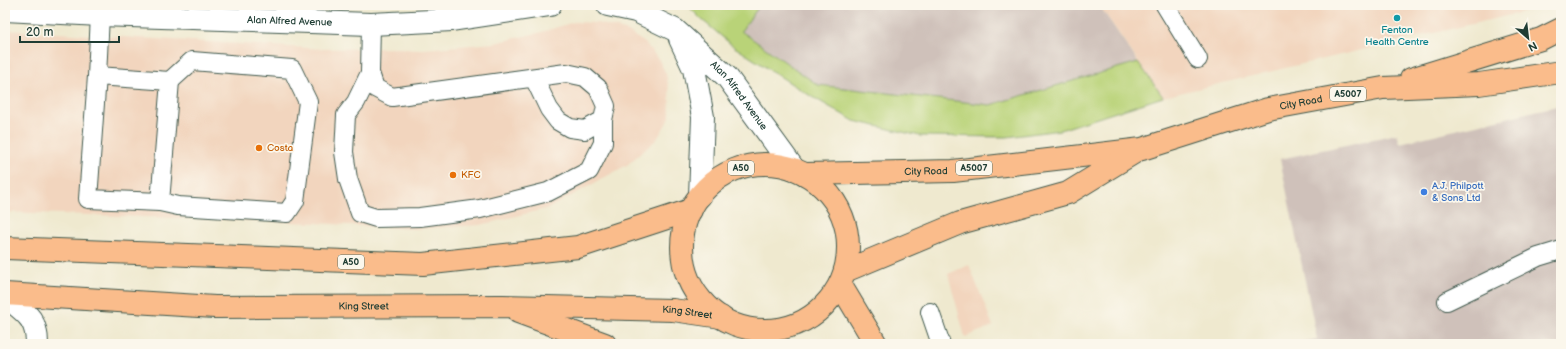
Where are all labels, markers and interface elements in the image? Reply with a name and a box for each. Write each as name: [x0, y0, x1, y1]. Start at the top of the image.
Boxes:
marker: Fenton Health Centre: [1392, 13, 1402, 23]
street label: Alan Alfred Avenue: [247, 14, 333, 29]
scale bar: [20, 18, 119, 44]
north arrow: [1508, 18, 1548, 58]
place label: Fenton Health Centre: [1365, 24, 1429, 48]
text: 20 m: [26, 25, 53, 40]
text: N: [1526, 39, 1539, 54]
street label: Alan Alfred Avenue: [708, 59, 770, 133]
road number: A5007: [1330, 87, 1366, 101]
street label: City Road: [1279, 93, 1324, 113]
place label: Costa: [267, 142, 294, 154]
marker: Costa: [254, 143, 264, 153]
road number: A50: [728, 161, 754, 175]
road number: A5007: [956, 161, 992, 175]
street label: City Road: [904, 165, 948, 178]
place label: KFC: [461, 169, 481, 181]
marker: KFC: [448, 170, 458, 180]
place label: A.J. Philpott & Sons Ltd: [1432, 180, 1484, 204]
marker: A.J. Philpott & Sons Ltd: [1419, 187, 1429, 197]
road number: A50: [338, 255, 364, 269]
street label: King Street: [338, 300, 389, 313]
street label: King Street: [662, 304, 713, 322]

